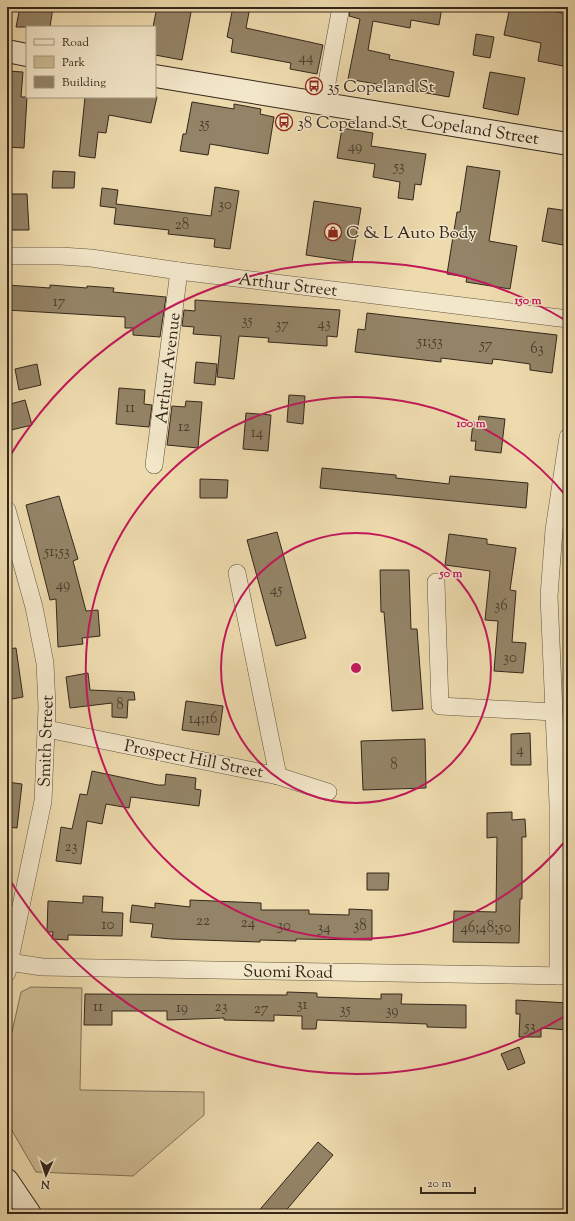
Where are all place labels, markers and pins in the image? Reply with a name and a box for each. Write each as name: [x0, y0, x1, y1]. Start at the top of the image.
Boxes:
bus stop icon: 35 Copeland St: [304, 76, 324, 96]
place label: 35 Copeland St: [327, 76, 435, 100]
bus stop icon: 38 Copeland St: [274, 112, 294, 132]
place label: 38 Copeland St: [297, 112, 407, 136]
shop icon: C & L Auto Body: [323, 222, 343, 242]
place label: C & L Auto Body: [346, 222, 477, 246]
centre of rings: [349, 661, 363, 675]

